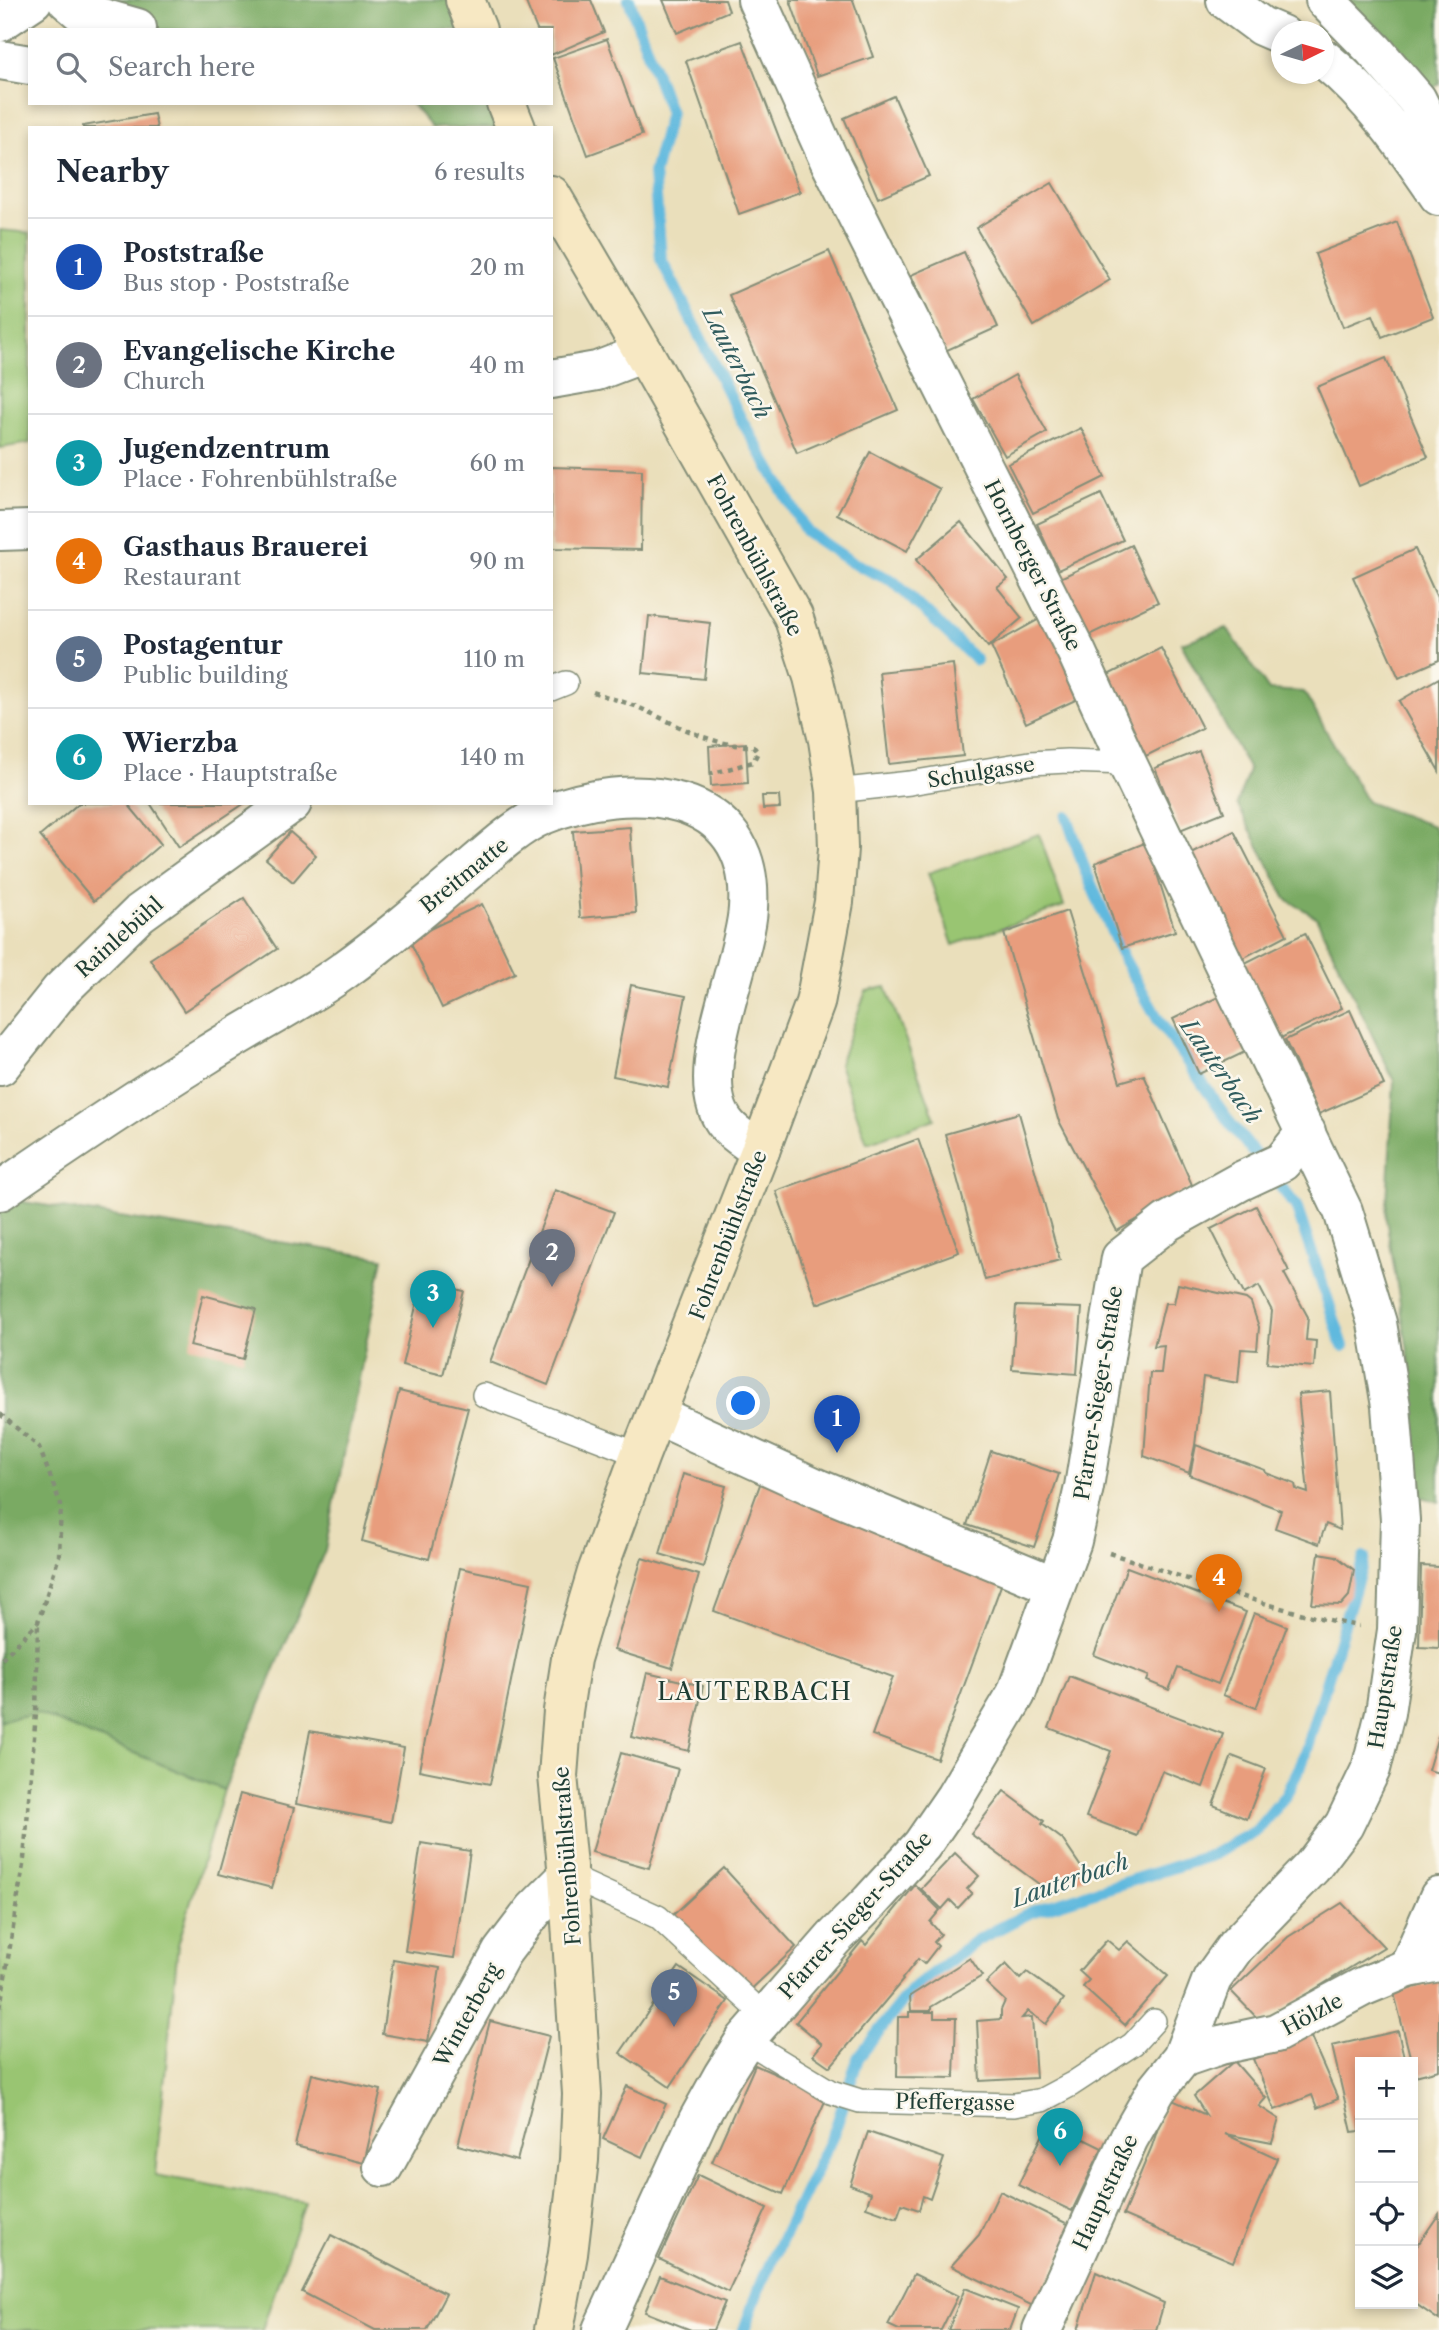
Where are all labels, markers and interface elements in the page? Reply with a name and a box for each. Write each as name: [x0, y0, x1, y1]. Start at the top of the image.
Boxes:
north arrow: [1271, 21, 1334, 84]
search box: [28, 28, 553, 105]
icon: search: [52, 48, 90, 86]
text: Search here: [108, 51, 255, 83]
text: Nearby: [56, 153, 169, 190]
text: 6 results: [434, 158, 525, 186]
text: Poststraße: [123, 237, 264, 269]
text: 1: [74, 253, 84, 281]
text: 20 m: [470, 253, 525, 281]
text: Bus stop · Poststraße: [123, 269, 350, 297]
water label: Lauterbach: [696, 301, 777, 424]
text: Evangelische Kirche: [123, 335, 395, 367]
text: 2: [72, 351, 86, 379]
text: 40 m: [470, 351, 525, 379]
text: Church: [123, 367, 205, 395]
text: Jugendzentrum: [123, 433, 330, 465]
text: 3: [73, 449, 86, 477]
text: 60 m: [469, 449, 525, 477]
text: Place · Fohrenbühlstraße: [123, 465, 397, 493]
street label: Fohrenbühlstraße: [702, 470, 808, 640]
street label: Hornberger Straße: [979, 475, 1087, 655]
text: Gasthaus Brauerei: [123, 531, 368, 563]
text: 4: [72, 547, 86, 575]
text: 90 m: [469, 547, 525, 575]
text: Restaurant: [123, 563, 241, 591]
text: Postagentur: [123, 629, 283, 661]
text: 5: [73, 645, 85, 673]
text: 110 m: [464, 645, 525, 673]
text: Public building: [123, 661, 288, 689]
text: Wierzba: [123, 727, 238, 759]
text: 6: [72, 743, 86, 771]
text: 140 m: [460, 743, 525, 771]
street label: Schulgasse: [926, 751, 1036, 793]
text: Place · Hauptstraße: [123, 759, 338, 787]
street label: Breitmatte: [415, 832, 513, 918]
street label: Rainlebühl: [70, 891, 168, 983]
water label: Lauterbach: [1173, 1011, 1267, 1129]
street label: Fohrenbühlstraße: [684, 1147, 772, 1323]
pin: 2: [529, 1229, 575, 1287]
pin: 3: [410, 1270, 456, 1328]
street label: Pfarrer-Sieger-Straße: [1069, 1284, 1127, 1502]
your location: [726, 1386, 760, 1420]
pin: 1: [814, 1395, 860, 1453]
pin: 4: [1196, 1554, 1242, 1612]
street label: Hauptstraße: [1363, 1623, 1407, 1751]
district label: LAUTERBACH: [657, 1677, 853, 1706]
street label: Fohrenbühlstraße: [548, 1766, 586, 1946]
street label: Pfarrer-Sieger-Straße: [773, 1826, 937, 2004]
water label: Lauterbach: [1006, 1847, 1132, 1914]
street label: Winterberg: [428, 1958, 506, 2072]
pin: 5: [651, 1969, 697, 2027]
street label: Hölzle: [1277, 1988, 1347, 2040]
map controls: [1355, 2057, 1418, 2309]
button: +: [1355, 2057, 1418, 2120]
street label: Pfeffergasse: [895, 2088, 1015, 2116]
pin: 6: [1037, 2108, 1083, 2166]
button: −: [1355, 2120, 1418, 2183]
street label: Hauptstraße: [1067, 2130, 1143, 2254]
button: locate: [1355, 2183, 1418, 2246]
button: layers: [1355, 2246, 1418, 2309]

